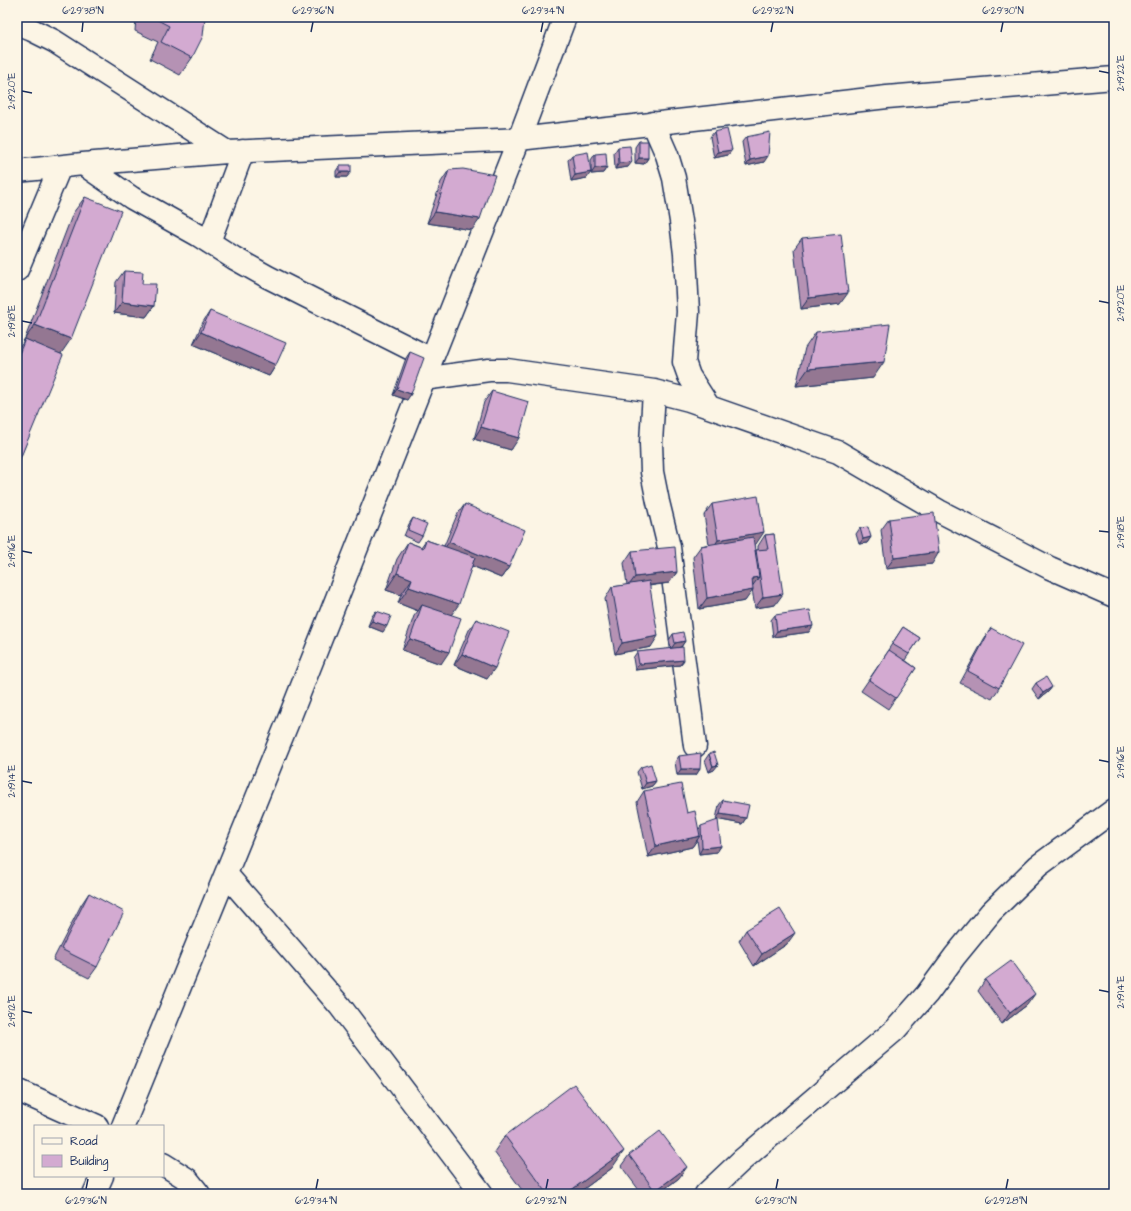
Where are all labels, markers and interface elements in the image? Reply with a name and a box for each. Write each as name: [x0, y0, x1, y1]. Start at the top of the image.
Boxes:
text: 6°29'38"N: [62, 4, 104, 18]
text: 6°29'36"N: [292, 4, 334, 18]
text: 6°29'34"N: [522, 4, 564, 18]
text: 6°29'32"N: [753, 4, 793, 18]
text: 6°29'30"N: [982, 4, 1024, 18]
text: 2°19'22"E: [1114, 55, 1128, 91]
text: 2°19'20"E: [5, 73, 19, 109]
text: 2°19'20"E: [1114, 285, 1128, 321]
text: 2°19'18"E: [5, 305, 19, 337]
text: 2°19'18"E: [1114, 516, 1128, 548]
text: 2°19'16"E: [5, 535, 19, 567]
text: 2°19'16"E: [1114, 746, 1128, 778]
text: 2°19'14"E: [5, 764, 19, 797]
text: 2°19'14"E: [1114, 975, 1128, 1008]
text: 2°19'12"E: [5, 995, 19, 1027]
legend: [34, 1125, 164, 1177]
text: Road: [70, 1133, 98, 1150]
text: Building: [70, 1153, 108, 1171]
text: 6°29'36"N: [65, 1194, 107, 1208]
text: 6°29'34"N: [295, 1194, 337, 1208]
text: 6°29'32"N: [526, 1194, 566, 1208]
text: 6°29'30"N: [755, 1194, 797, 1208]
text: 6°29'28"N: [985, 1194, 1027, 1208]

